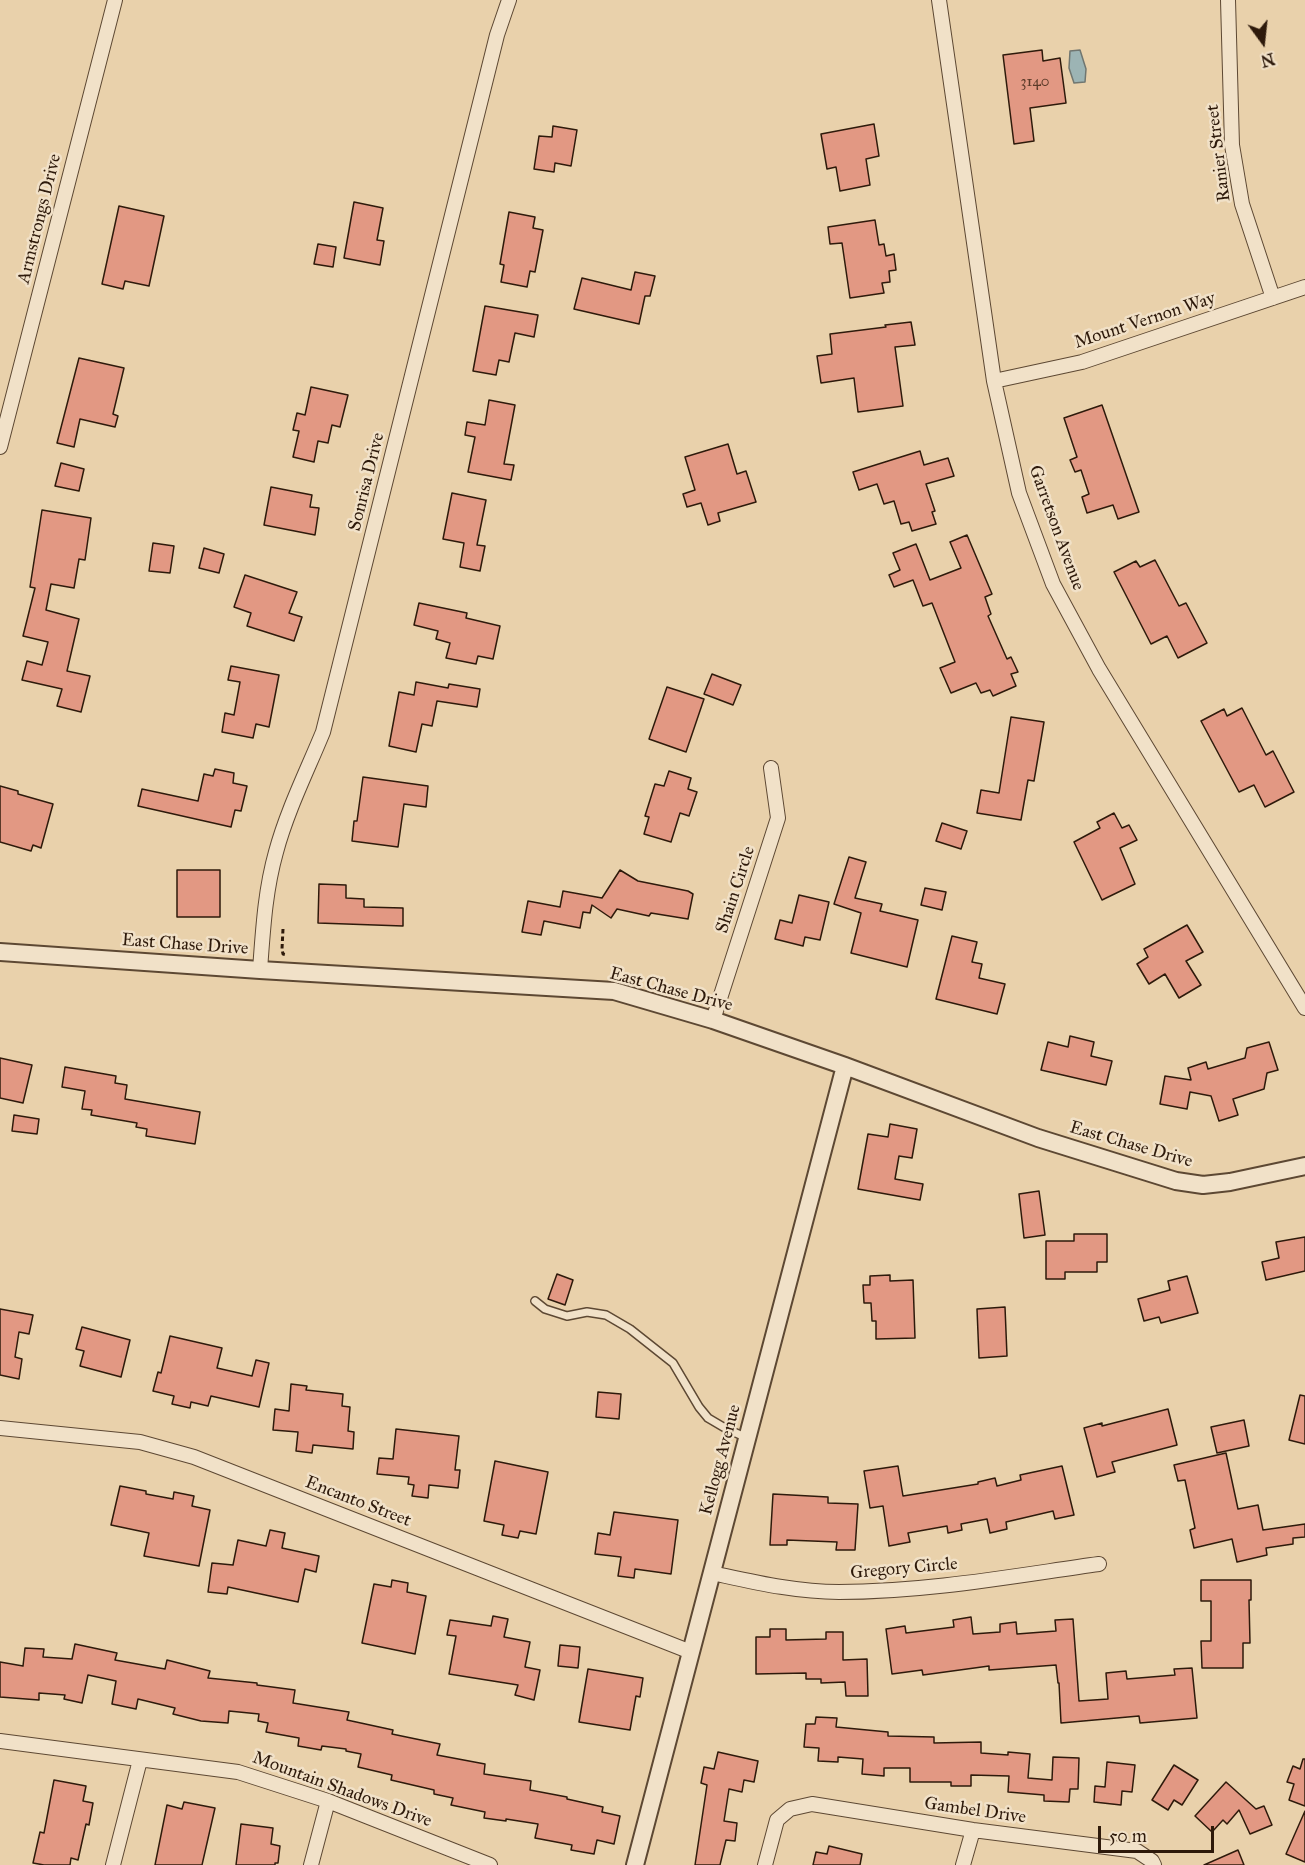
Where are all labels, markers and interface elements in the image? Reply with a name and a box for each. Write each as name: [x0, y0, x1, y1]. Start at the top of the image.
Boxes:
north arrow: [1233, 12, 1293, 72]
text: N: [1259, 49, 1277, 71]
house number: 3140: [1020, 73, 1050, 91]
street label: Ranier Street: [1202, 103, 1236, 203]
street label: Armstrongs Drive: [13, 152, 67, 286]
street label: Mount Vernon Way: [1072, 288, 1218, 354]
street label: Sonrisa Drive: [344, 431, 390, 533]
street label: Garretson Avenue: [1023, 463, 1089, 593]
street label: Shain Circle: [712, 844, 760, 936]
street label: East Chase Drive: [121, 930, 249, 960]
street label: East Chase Drive: [607, 963, 735, 1017]
street label: East Chase Drive: [1067, 1117, 1195, 1173]
street label: Kellogg Avenue: [696, 1402, 746, 1518]
street label: Encanto Street: [302, 1472, 414, 1532]
street label: Gregory Circle: [849, 1554, 959, 1584]
street label: Mountain Shadows Drive: [249, 1747, 435, 1833]
street label: Gambel Drive: [923, 1793, 1027, 1829]
scale bar: [1101, 1814, 1216, 1852]
text: 50 m: [1109, 1825, 1147, 1847]

